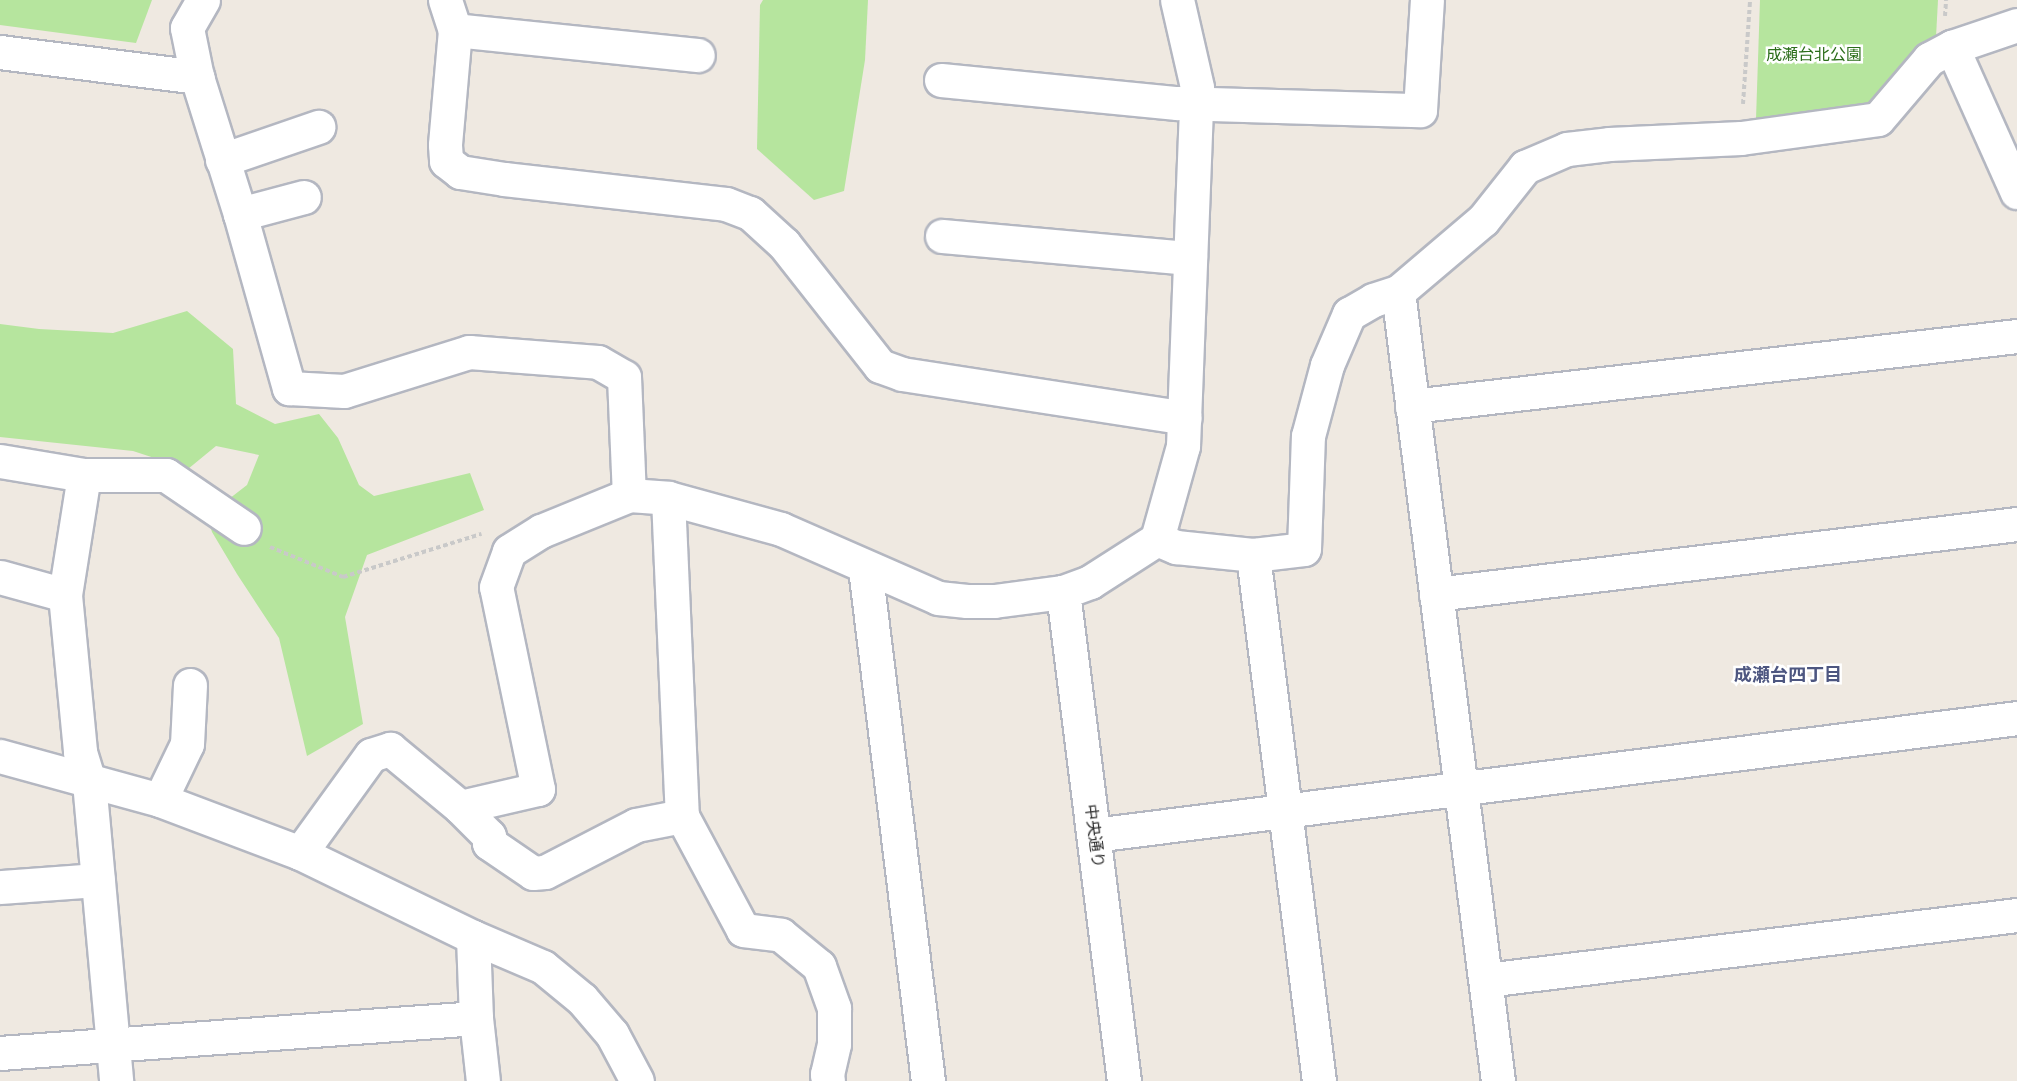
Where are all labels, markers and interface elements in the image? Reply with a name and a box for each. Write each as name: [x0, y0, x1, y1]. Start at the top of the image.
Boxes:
park label: 成瀬台北公園: [1766, 45, 1862, 65]
district label: 成瀬台四丁目: [1734, 664, 1842, 686]
street label: 中央通り: [1081, 803, 1107, 869]

